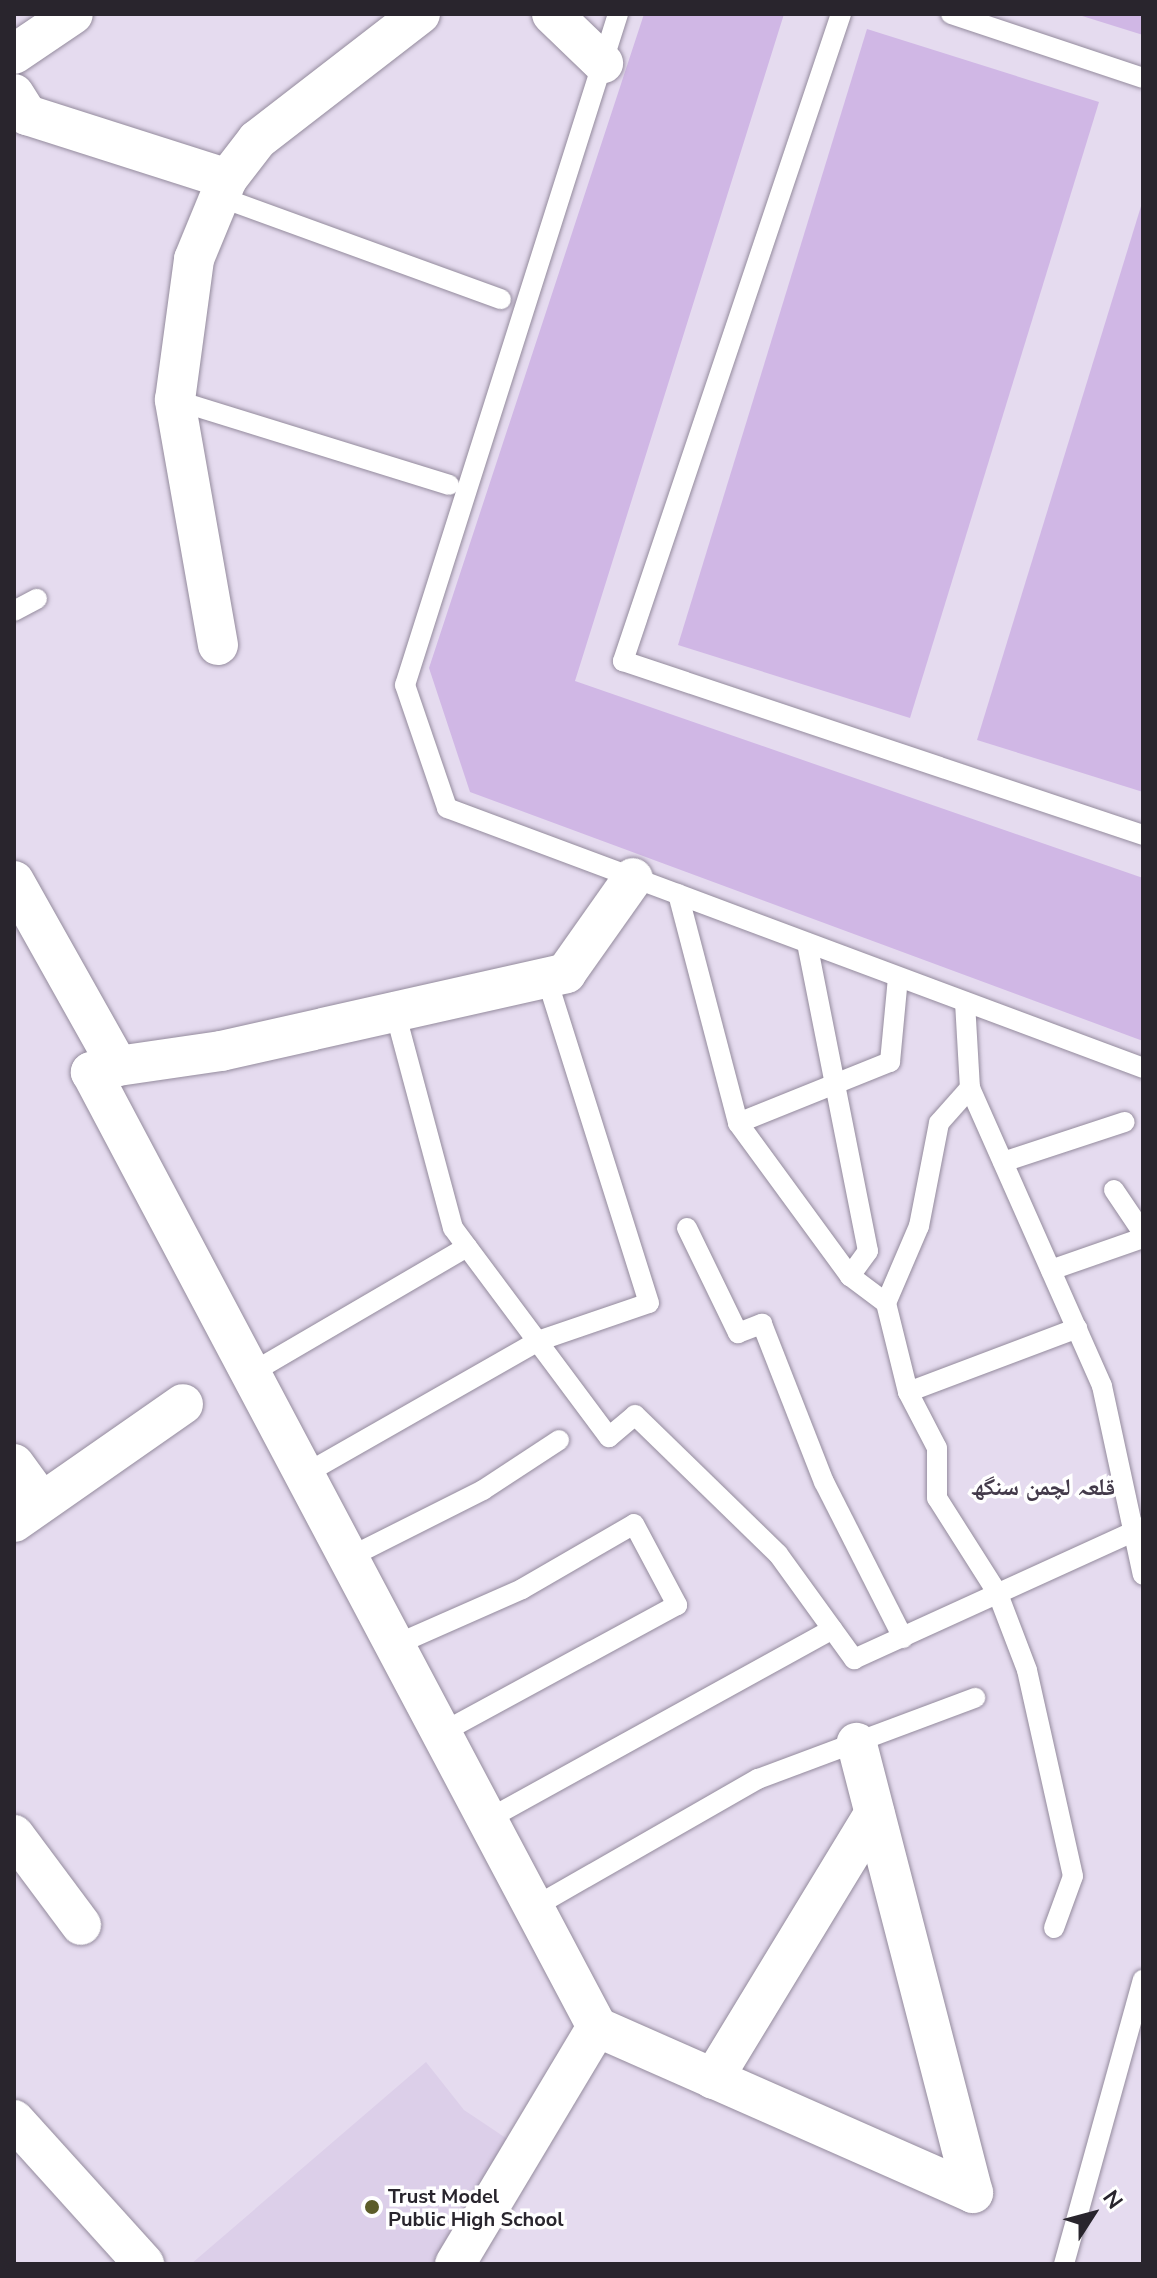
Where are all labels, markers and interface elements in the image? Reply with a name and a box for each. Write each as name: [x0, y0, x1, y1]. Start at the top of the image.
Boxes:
district label: قلعہ لچمن سنگھ: [971, 1474, 1115, 1502]
north arrow: [1053, 2174, 1133, 2254]
place label: Trust Model Public High School: [388, 2184, 564, 2231]
text: N: [1095, 2184, 1129, 2215]
marker: Trust Model Public High School: [363, 2198, 381, 2216]

